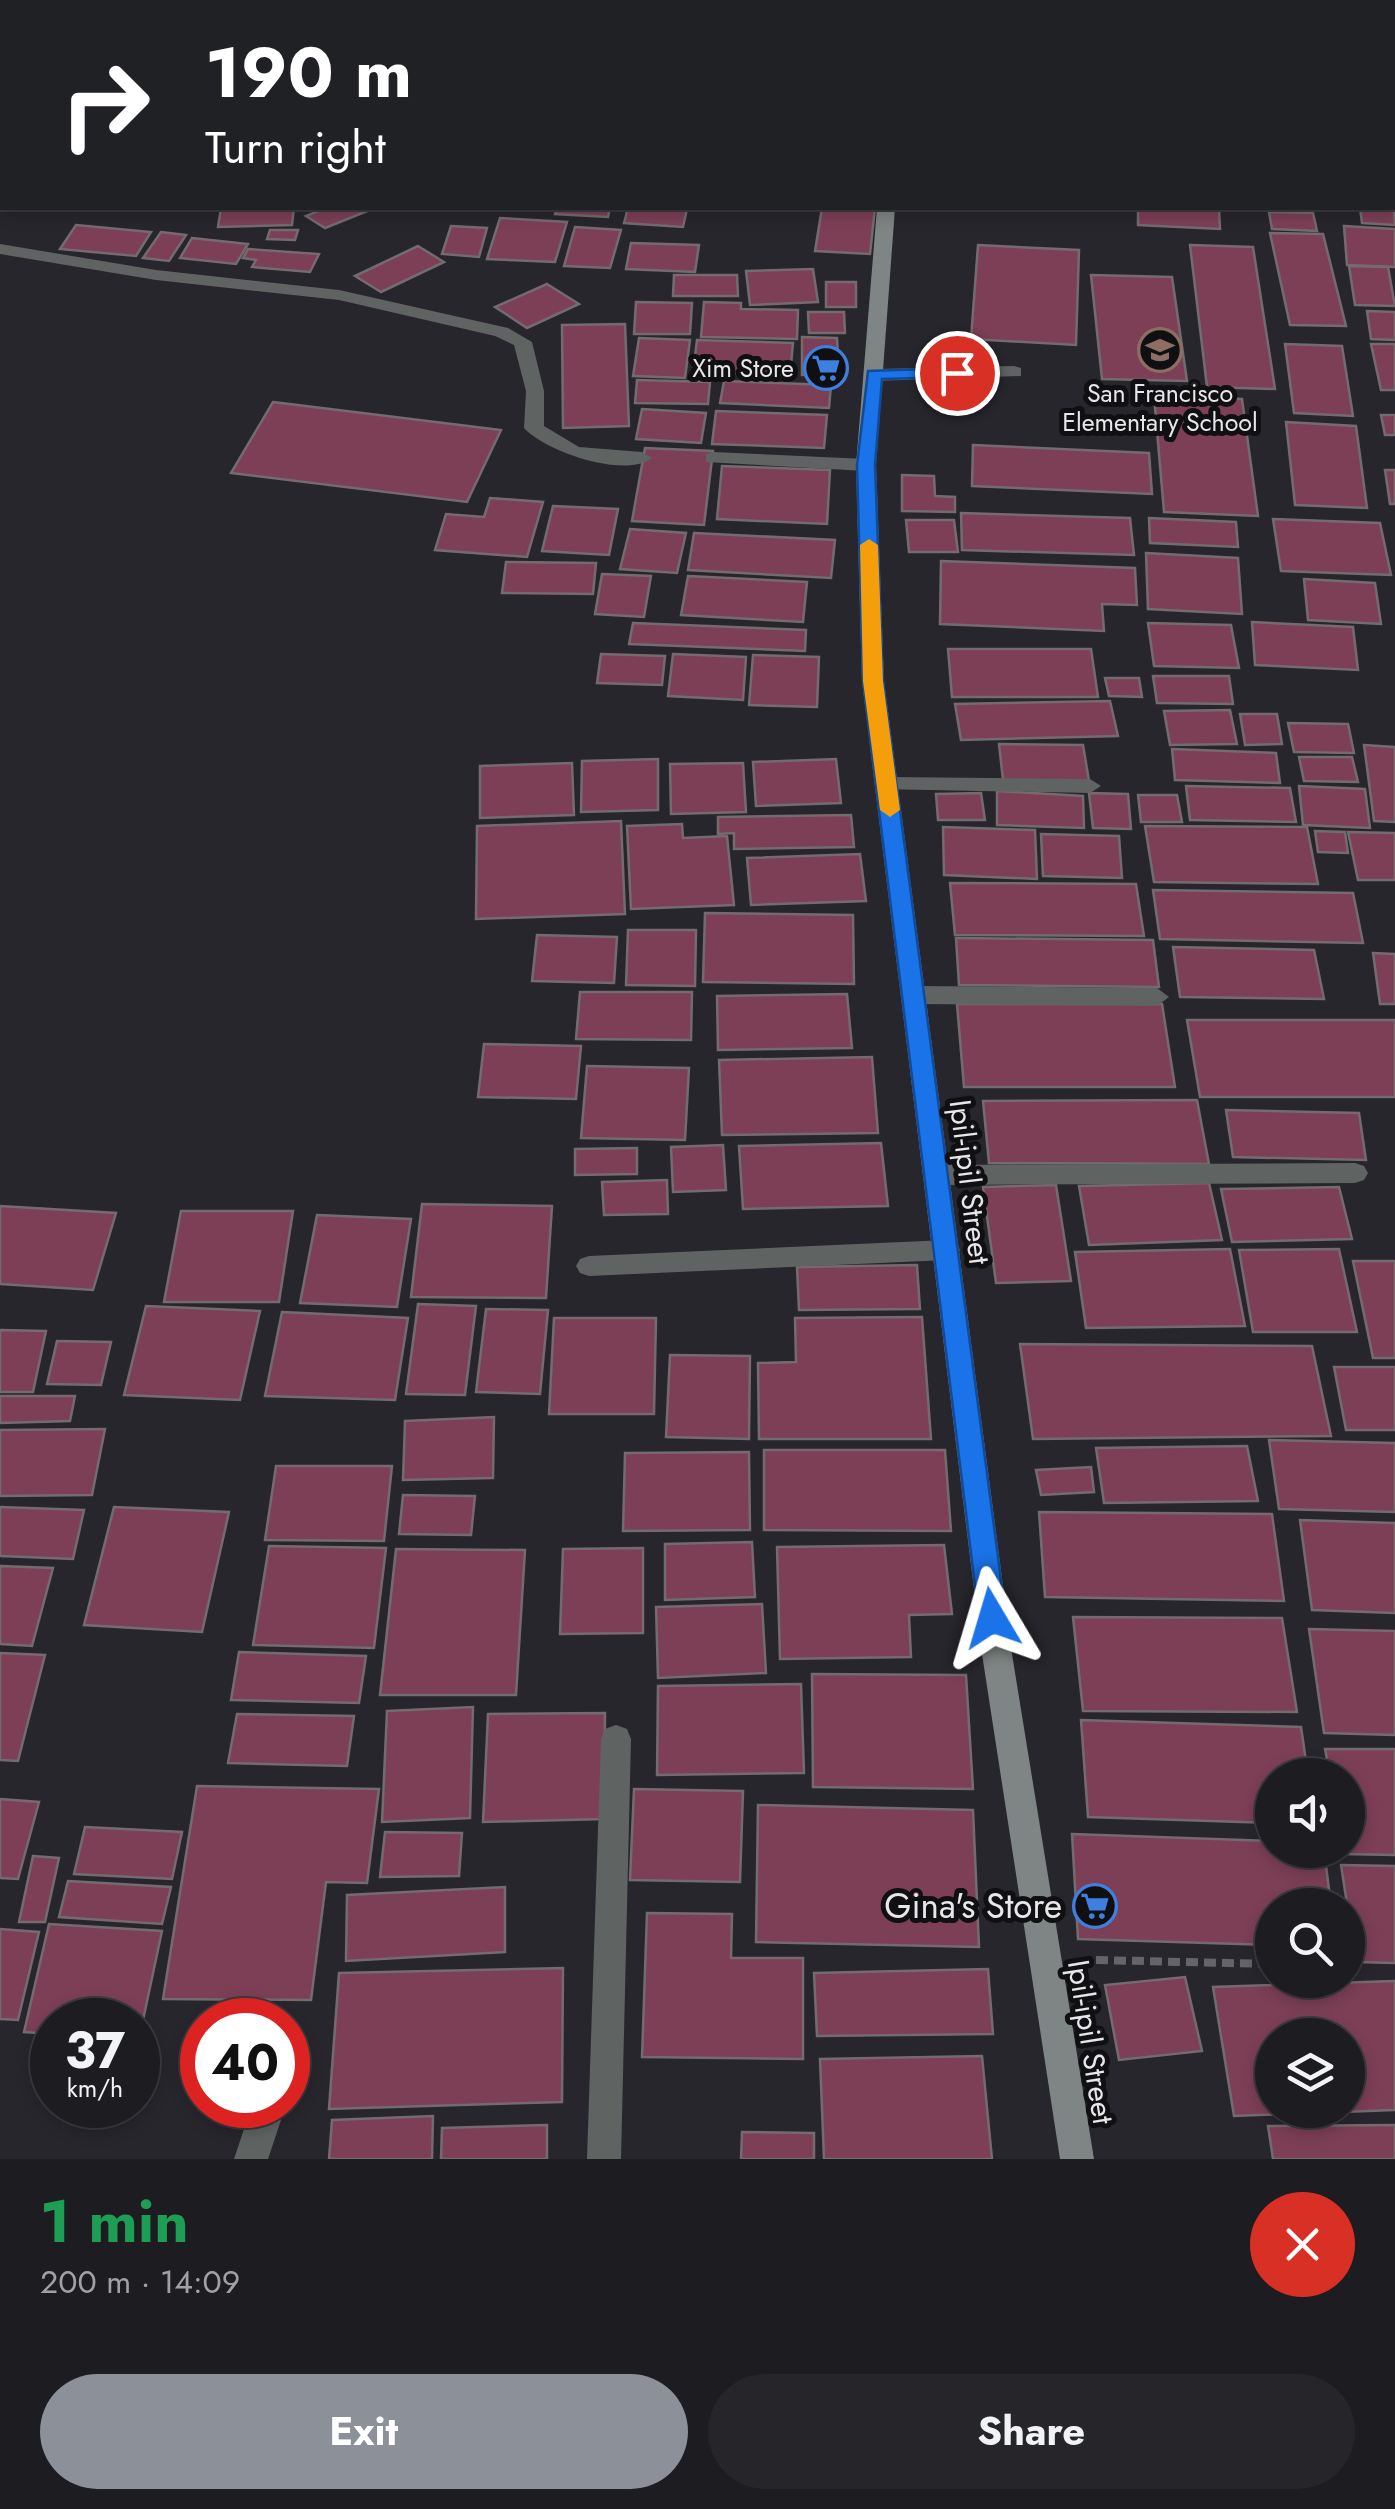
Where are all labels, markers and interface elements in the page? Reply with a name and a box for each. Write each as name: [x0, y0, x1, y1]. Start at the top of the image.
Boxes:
text: 190 m: [205, 22, 412, 123]
icon: right: [40, 40, 170, 170]
text: Turn right: [205, 115, 386, 180]
school or university icon: San Francisco Elementary School: [1137, 327, 1183, 373]
pin: [915, 331, 1000, 416]
supermarket icon: Xim Store: [803, 345, 849, 391]
icon: arrive: [930, 346, 985, 401]
place label: Xim Store: [692, 350, 794, 386]
place label: San Francisco Elementary School: [1062, 375, 1258, 440]
street label: Ipil-ipil Street: [939, 1097, 1002, 1268]
position arrow: [940, 1566, 1044, 1670]
map controls: [1255, 1758, 1365, 2128]
button: sound: [1255, 1758, 1365, 1868]
place label: Gina's Store: [884, 1881, 1062, 1931]
supermarket icon: Gina's Store: [1072, 1883, 1118, 1929]
button: search: [1255, 1888, 1365, 1998]
street label: Ipil-ipil Street: [1057, 1957, 1125, 2128]
speed limit sign: 40: [180, 1998, 310, 2128]
text: 37: [65, 2014, 125, 2087]
button: layers: [1255, 2018, 1365, 2128]
text: km/h: [67, 2070, 123, 2106]
text: 1 min: [40, 2178, 189, 2265]
button: close: [1250, 2192, 1355, 2297]
text: 200 m · 14:09: [40, 2259, 240, 2305]
button: Exit: [40, 2374, 688, 2489]
button: Share: [708, 2374, 1355, 2489]

